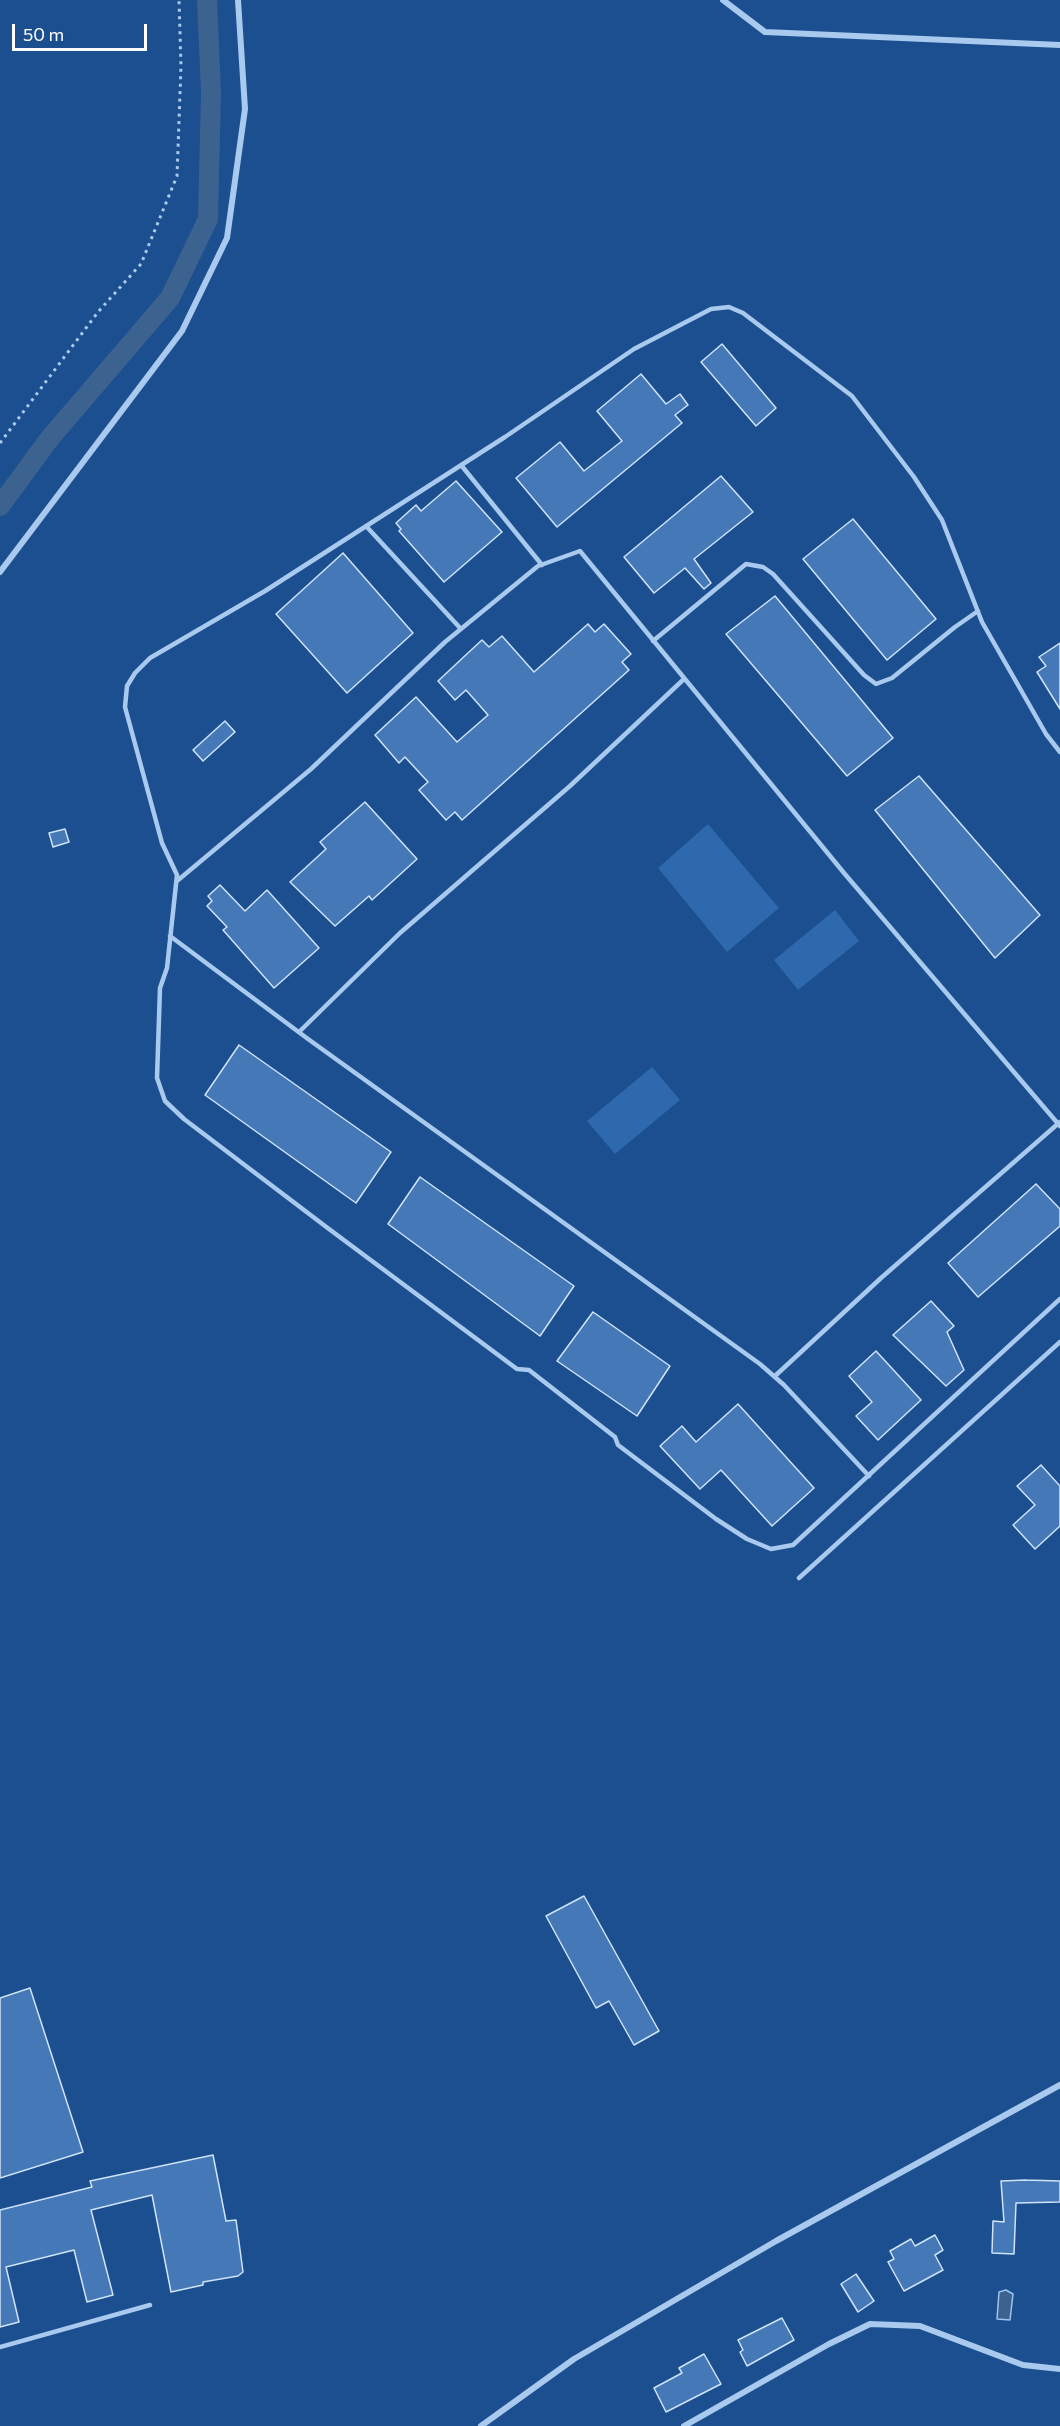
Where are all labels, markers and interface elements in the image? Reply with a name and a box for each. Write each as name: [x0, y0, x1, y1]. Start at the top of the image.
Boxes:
scale bar: [15, 12, 150, 50]
text: 50 m: [23, 23, 64, 45]

